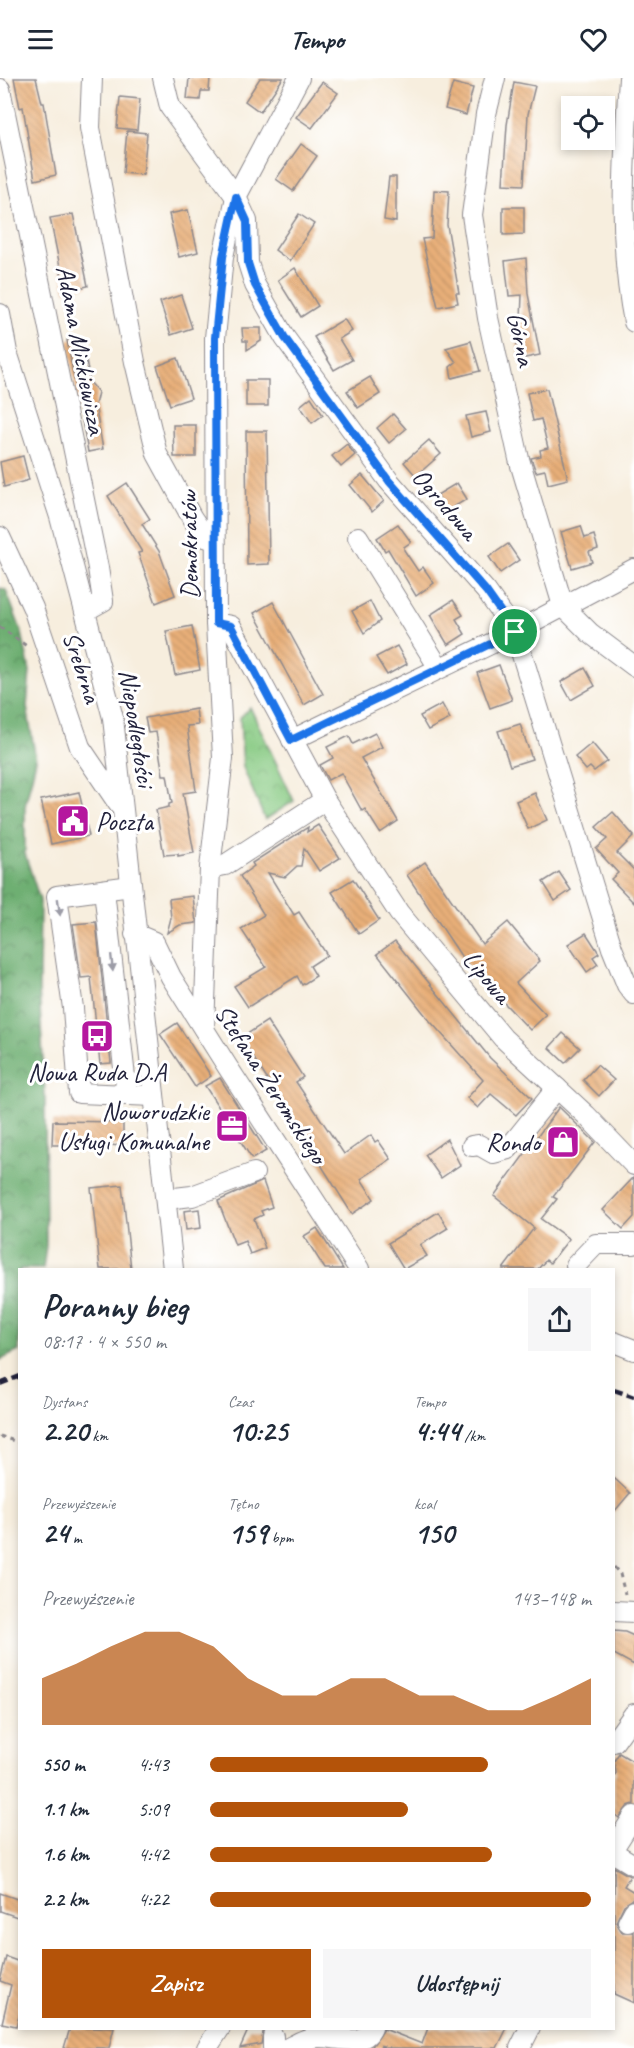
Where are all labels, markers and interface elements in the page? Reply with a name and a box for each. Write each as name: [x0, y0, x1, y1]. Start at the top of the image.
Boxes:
text: Tempo: [290, 22, 344, 56]
icon: menu: [24, 23, 57, 56]
icon: heart: [577, 23, 610, 56]
map controls: [561, 96, 615, 150]
button: locate: [561, 96, 615, 150]
street label: Adama Mickiewicza: [48, 263, 114, 439]
street label: Górna: [499, 309, 543, 371]
street label: Ogrodowa: [405, 461, 487, 549]
street label: Demokratów: [172, 488, 206, 599]
pin: [489, 606, 540, 657]
icon: arrive: [498, 615, 531, 648]
street label: Srebrna: [55, 627, 109, 708]
street label: Niepodległości: [111, 667, 163, 792]
public building icon: Poczta: [55, 803, 91, 839]
place label: Poczta: [96, 805, 154, 838]
one-way arrow: [54, 898, 63, 917]
street label: Lipowa: [455, 944, 520, 1012]
one-way arrow: [107, 954, 117, 973]
street label: Stefana Żeromskiego: [207, 998, 336, 1172]
bus stop icon: Nowa Ruda D.A: [79, 1018, 115, 1054]
place label: Nowa Ruda D.A: [28, 1056, 168, 1089]
place label: Noworudzkie Usługi Komunalne: [58, 1095, 211, 1158]
office icon: Noworudzkie Usługi Komunalne: [214, 1108, 250, 1144]
shop icon: Rondo: [545, 1124, 581, 1160]
place label: Rondo: [486, 1126, 543, 1159]
text: Poranny bieg: [42, 1285, 188, 1327]
button: share: [528, 1288, 591, 1351]
text: 08:17 · 4 × 550 m: [42, 1329, 166, 1354]
text: Dystans: [42, 1392, 87, 1412]
text: Czas: [228, 1392, 253, 1412]
text: Tempo: [414, 1392, 446, 1412]
text: 2.20: [42, 1412, 88, 1450]
text: 10:25: [228, 1412, 287, 1450]
text: 4:44: [414, 1412, 460, 1450]
text: km: [88, 1426, 108, 1446]
text: /km: [460, 1426, 485, 1446]
text: Przewyższenie: [42, 1494, 115, 1514]
text: Tętno: [228, 1494, 259, 1514]
text: kcal: [414, 1494, 435, 1514]
text: 24: [42, 1514, 69, 1552]
text: 159: [228, 1514, 268, 1552]
text: 150: [414, 1514, 454, 1552]
text: m: [69, 1528, 82, 1548]
text: bpm: [268, 1528, 294, 1548]
text: Przewyższenie: [42, 1586, 134, 1611]
text: 143–148 m: [512, 1586, 591, 1611]
text: 550 m: [42, 1752, 85, 1777]
text: 4:43: [138, 1752, 169, 1777]
text: 1.1 km: [42, 1797, 89, 1822]
text: 5:09: [138, 1797, 169, 1822]
text: 1.6 km: [42, 1842, 89, 1867]
text: 4:42: [138, 1842, 169, 1867]
text: 2.2 km: [42, 1887, 89, 1912]
text: 4:22: [138, 1887, 169, 1912]
button: Zapisz: [42, 1949, 311, 2018]
button: Udostępnij: [323, 1949, 591, 2018]

